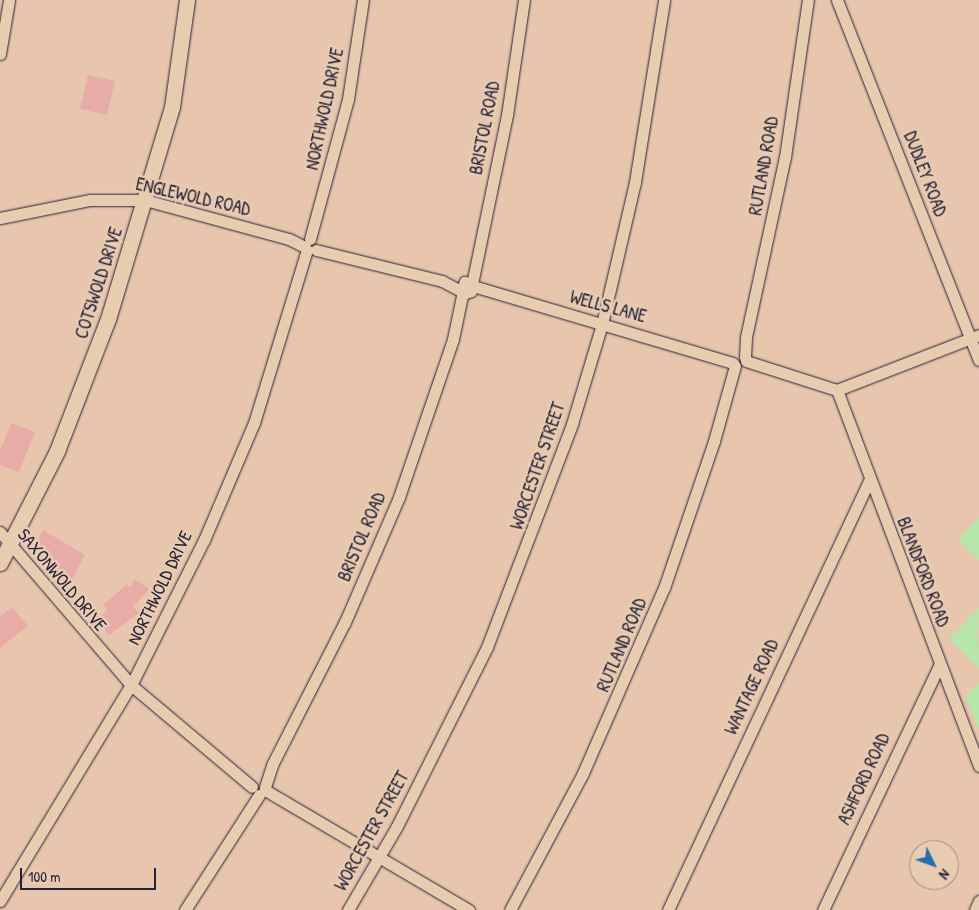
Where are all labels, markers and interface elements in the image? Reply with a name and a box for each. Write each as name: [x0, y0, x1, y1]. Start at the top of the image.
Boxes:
street label: NORTHWOLD DRIVE: [302, 46, 348, 172]
street label: BRISTOL ROAD: [465, 80, 505, 176]
street label: RUTLAND ROAD: [745, 115, 783, 217]
street label: DUDLEY ROAD: [899, 128, 951, 220]
street label: ENGLEWOLD ROAD: [134, 173, 252, 221]
street label: COTSWOLD DRIVE: [71, 224, 127, 342]
street label: WELLS LANE: [568, 286, 648, 328]
street label: WORCESTER STREET: [506, 399, 570, 533]
street label: BRISTOL ROAD: [334, 489, 390, 585]
street label: BLANDFORD ROAD: [892, 514, 954, 630]
street label: SAXONWOLD DRIVE: [13, 524, 111, 636]
street label: NORTHWOLD DRIVE: [123, 527, 197, 649]
street label: RUTLAND ROAD: [593, 595, 651, 695]
street label: WANTAGE ROAD: [720, 636, 784, 738]
street label: ASHFORD ROAD: [833, 730, 895, 828]
street label: WORCESTER STREET: [330, 767, 414, 895]
north arrow: [909, 840, 959, 890]
scale bar: [22, 858, 159, 890]
text: 100 m: [28, 866, 61, 887]
text: N: [935, 866, 954, 884]

